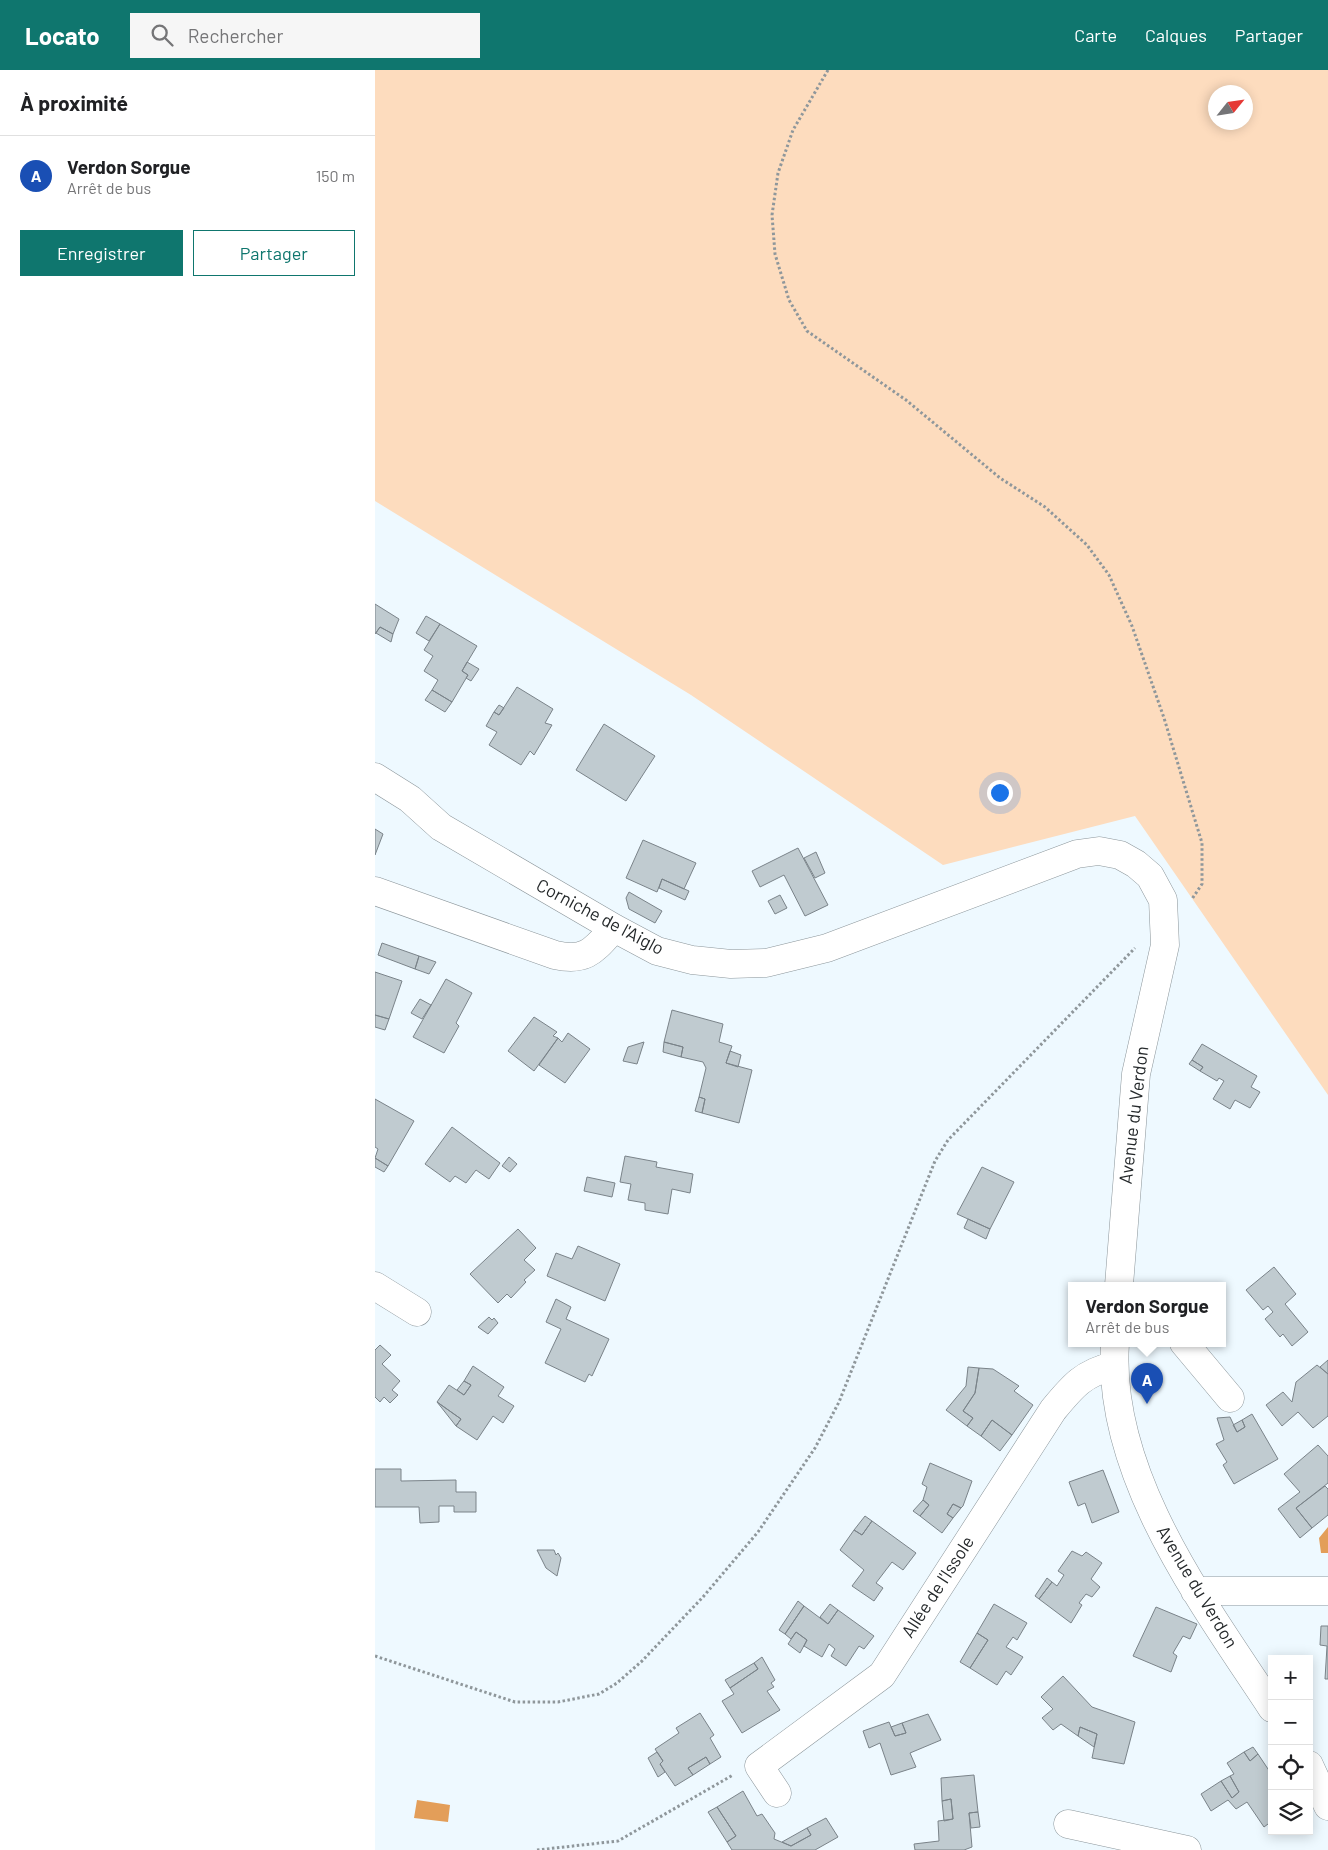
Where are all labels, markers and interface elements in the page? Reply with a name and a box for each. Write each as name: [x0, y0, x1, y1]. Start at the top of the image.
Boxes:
search box: [130, 13, 480, 58]
text: Locato: [25, 21, 100, 50]
icon: search: [148, 21, 176, 49]
text: Rechercher: [188, 24, 283, 47]
text: Carte: [1074, 24, 1117, 46]
text: Calques: [1145, 24, 1207, 46]
text: Partager: [1235, 24, 1303, 46]
north arrow: [1208, 85, 1253, 130]
text: À proximité: [20, 90, 128, 115]
text: Verdon Sorgue: [67, 155, 191, 178]
text: A: [31, 166, 41, 185]
text: 150 m: [316, 166, 355, 185]
text: Arrêt de bus: [67, 178, 151, 197]
button: Enregistrer: [20, 230, 183, 276]
button: Partager: [193, 230, 355, 276]
your location: [987, 780, 1013, 806]
street label: Corniche de l'Aiglo: [533, 873, 668, 959]
street label: Avenue du Verdon: [1114, 1045, 1152, 1185]
popup: [1068, 1282, 1226, 1347]
text: Verdon Sorgue: [1085, 1294, 1209, 1317]
text: Arrêt de bus: [1085, 1317, 1169, 1336]
pin: A: [1131, 1363, 1163, 1404]
street label: Avenue du Verdon: [1153, 1521, 1243, 1652]
street label: Allée de l'Issole: [896, 1531, 978, 1641]
map controls: [1268, 1655, 1313, 1835]
button: +: [1268, 1655, 1313, 1700]
button: −: [1268, 1700, 1313, 1745]
button: locate: [1268, 1745, 1313, 1790]
button: layers: [1268, 1790, 1313, 1835]

